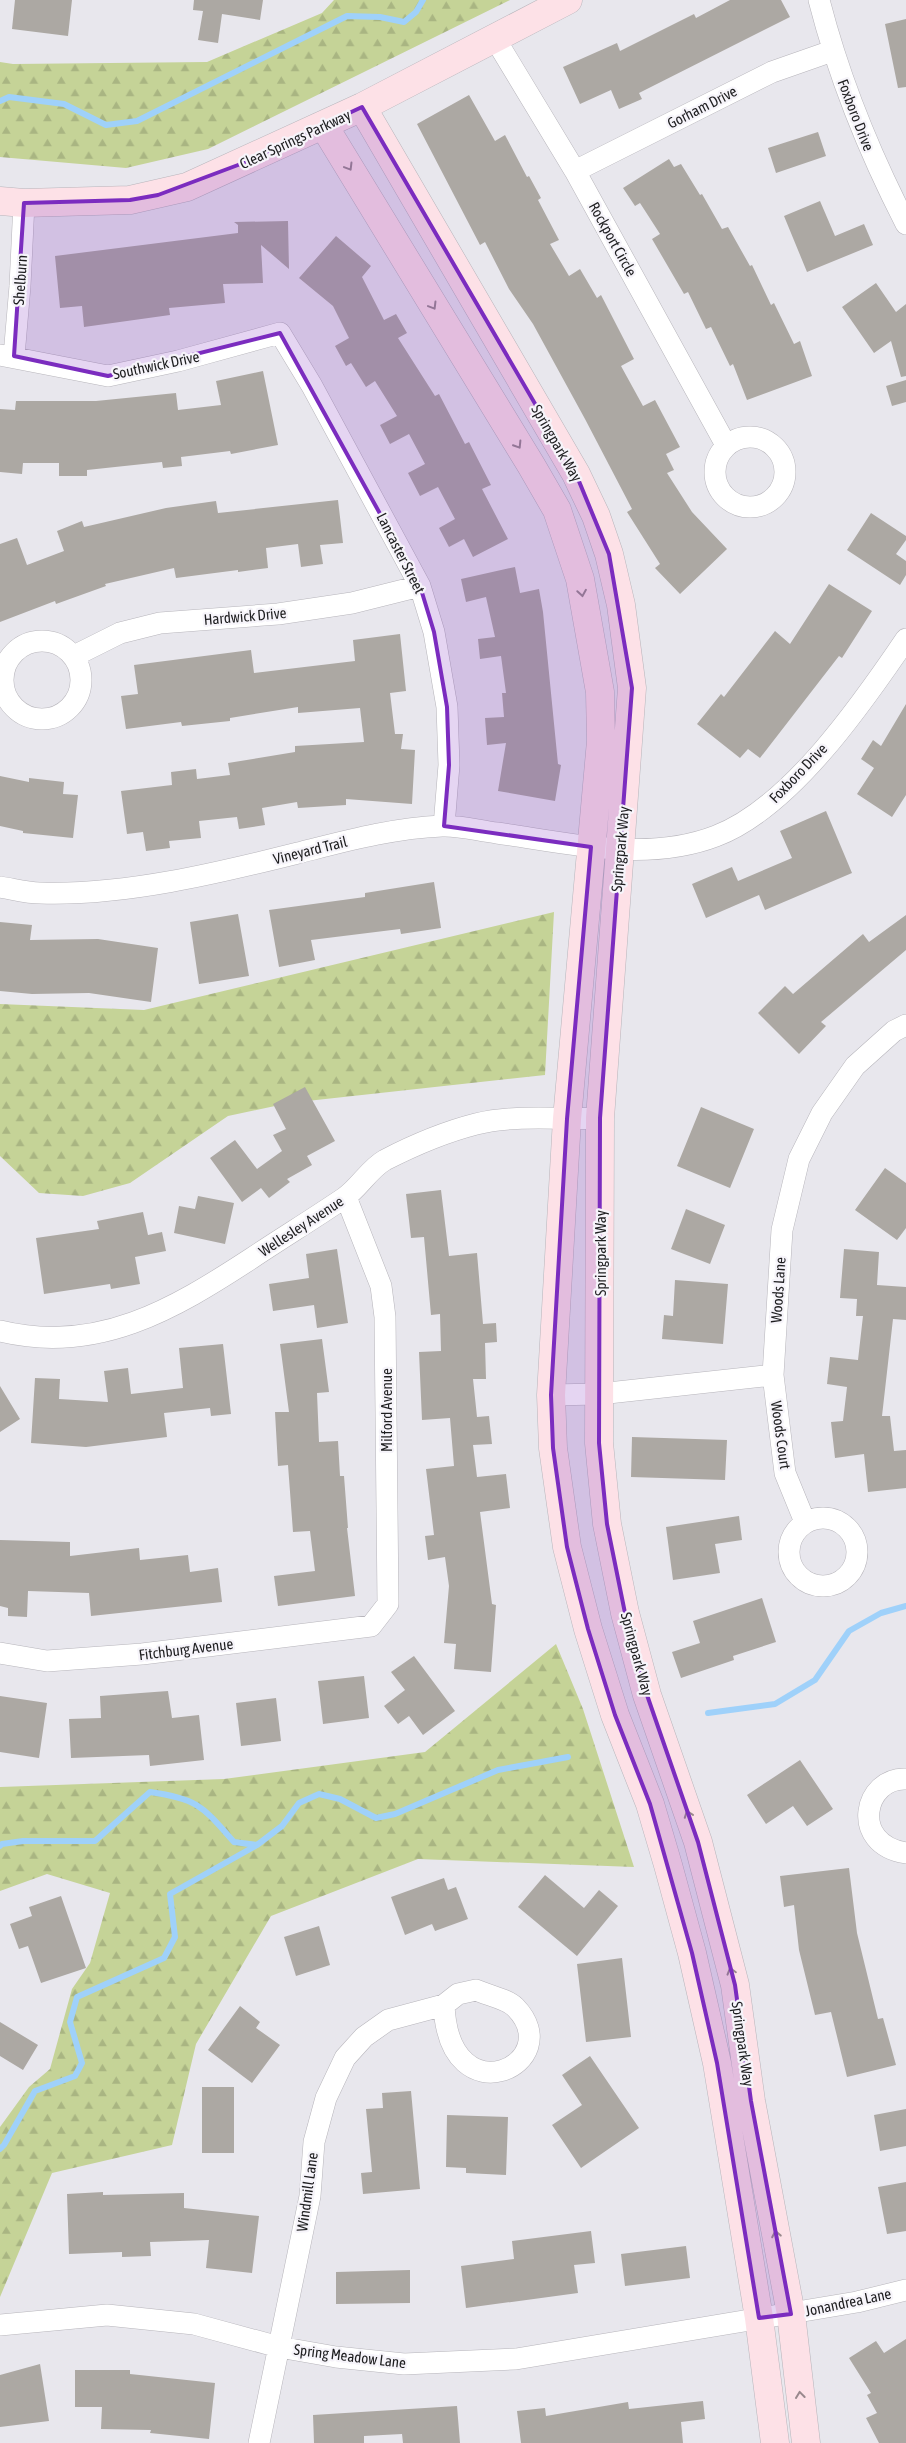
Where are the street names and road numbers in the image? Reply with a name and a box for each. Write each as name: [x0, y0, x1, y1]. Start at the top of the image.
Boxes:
street label: Foxboro Drive: [835, 77, 878, 153]
street label: Gorham Drive: [664, 82, 740, 132]
street label: Clear Springs Parkway: [237, 106, 353, 172]
street label: Rockport Circle: [586, 199, 640, 279]
street label: Shelburn: [10, 254, 30, 306]
street label: Southwick Drive: [111, 348, 201, 382]
street label: Springpark Way: [528, 402, 586, 484]
street label: Lancaster Street: [373, 510, 429, 596]
street label: Hardwick Drive: [203, 604, 287, 628]
street label: Foxboro Drive: [766, 740, 830, 806]
street label: Springpark Way: [608, 806, 632, 892]
street label: Vineyard Trail: [271, 833, 349, 867]
street label: Wellesley Avenue: [256, 1192, 347, 1260]
street label: Springpark Way: [592, 1210, 609, 1296]
street label: Woods Lane: [767, 1256, 789, 1323]
street label: Milford Avenue: [378, 1368, 395, 1452]
street label: Woods Court: [768, 1400, 794, 1470]
street label: Springpark Way: [618, 1610, 656, 1698]
street label: Fitchburg Avenue: [138, 1635, 234, 1663]
street label: Springpark Way: [729, 2000, 757, 2088]
street label: Windmill Lane: [293, 2151, 321, 2233]
street label: Jonandrea Lane: [803, 2285, 893, 2319]
street label: Spring Meadow Lane: [293, 2341, 407, 2371]

